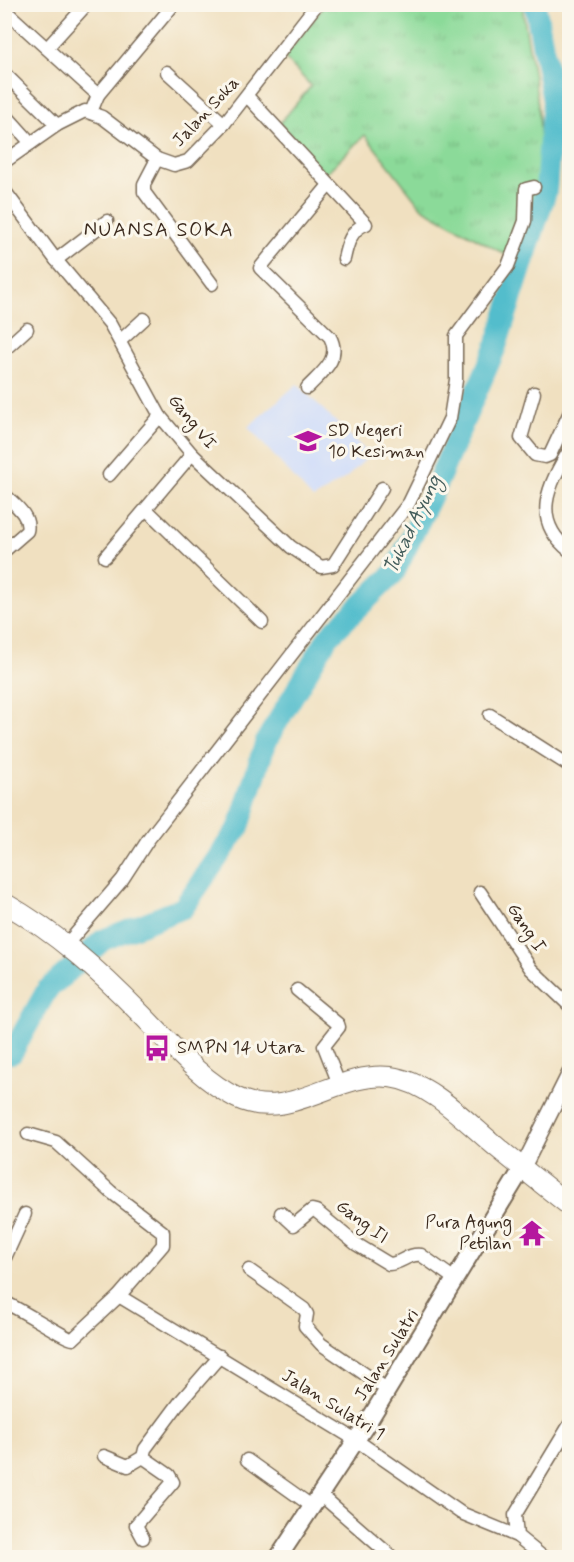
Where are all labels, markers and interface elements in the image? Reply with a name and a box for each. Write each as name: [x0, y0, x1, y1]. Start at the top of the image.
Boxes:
street label: Jalan Soka: [167, 72, 245, 152]
district label: NUANSA SOKA: [84, 217, 234, 244]
street label: Gang VI: [161, 389, 222, 455]
place label: SD Negeri 10 Kesiman: [328, 419, 424, 464]
school or university icon: SD Negeri 10 Kesiman: [293, 426, 323, 456]
water label: Tukad Ayung: [377, 470, 451, 580]
street label: Gang I: [500, 899, 551, 958]
bus stop icon: SMPN 14 Utara: [142, 1033, 172, 1063]
place label: SMPN 14 Utara: [177, 1036, 305, 1060]
street label: Gang II: [330, 1194, 393, 1250]
place label: Pura Agung Petilan: [425, 1211, 512, 1256]
temple icon: Pura Agung Petilan: [517, 1218, 547, 1248]
street label: Jalan Sulatri: [349, 1304, 425, 1406]
street label: Jalan Sulatri 1: [277, 1364, 389, 1446]

